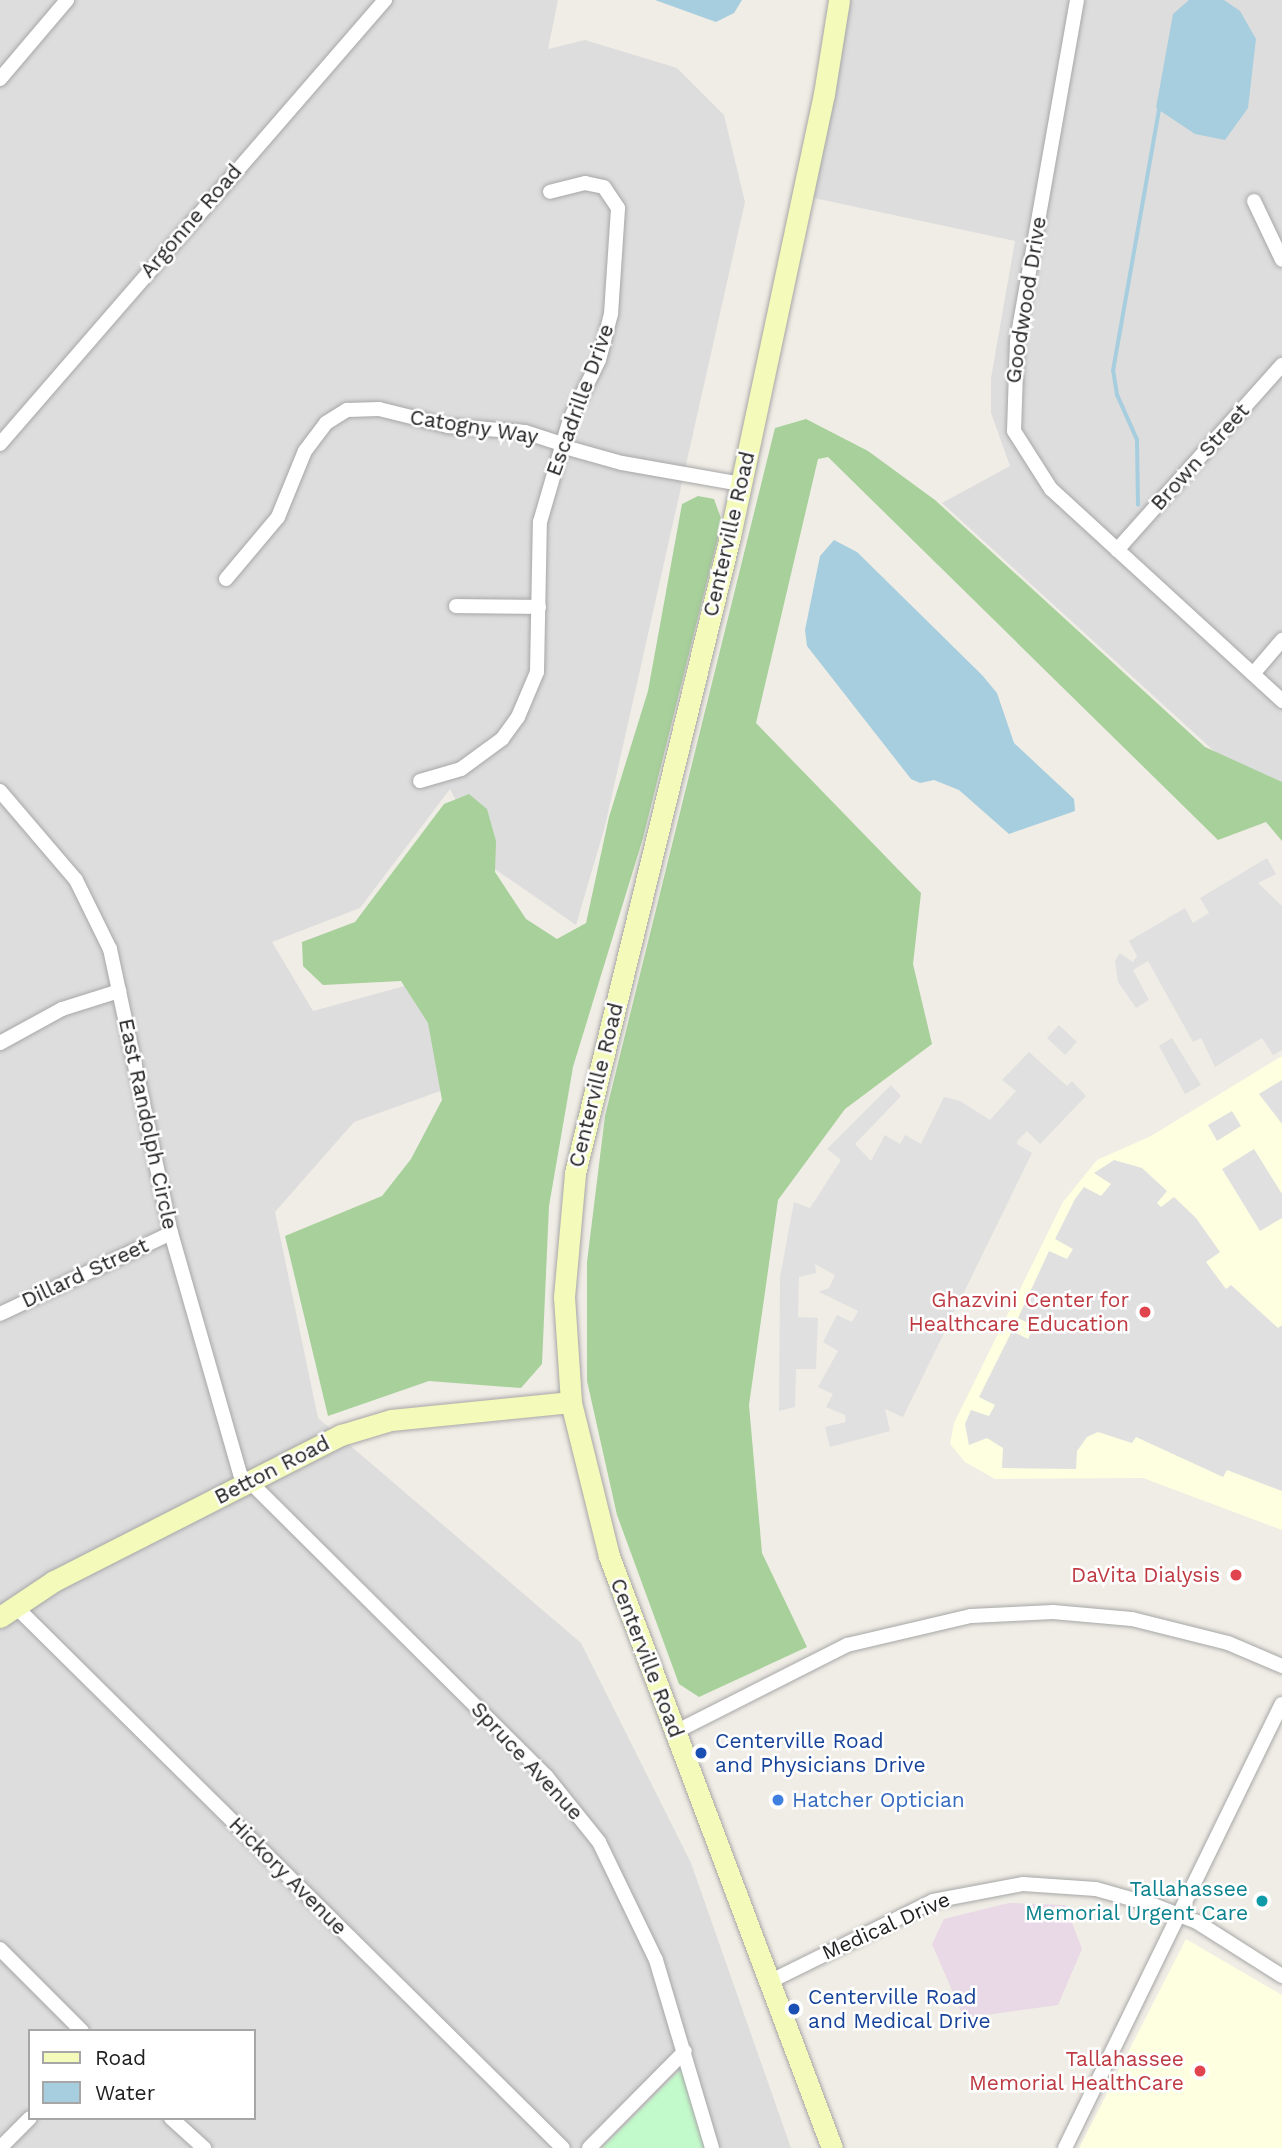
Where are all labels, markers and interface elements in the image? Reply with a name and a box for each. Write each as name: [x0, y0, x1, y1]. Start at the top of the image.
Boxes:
street label: Argonne Road: [135, 159, 247, 283]
street label: Goodwood Drive: [1000, 215, 1052, 385]
street label: Escadrille Drive: [541, 321, 619, 479]
street label: Brown Street: [1145, 398, 1255, 516]
street label: Catogny Way: [408, 404, 540, 450]
street label: Centerville Road: [698, 449, 760, 619]
street label: Centerville Road: [563, 1000, 629, 1170]
street label: East Randolph Circle: [113, 1016, 183, 1232]
street label: Dillard Street: [18, 1233, 152, 1313]
place label: Ghazvini Center for Healthcare Education: [908, 1287, 1129, 1337]
marker: Ghazvini Center for Healthcare Education: [1135, 1302, 1155, 1322]
street label: Betton Road: [210, 1430, 334, 1510]
place label: DaVita Dialysis: [1071, 1562, 1220, 1588]
marker: DaVita Dialysis: [1226, 1565, 1246, 1585]
street label: Centerville Road: [605, 1575, 689, 1741]
street label: Spruce Avenue: [465, 1696, 589, 1826]
place label: Centerville Road and Physicians Drive: [715, 1728, 926, 1778]
marker: Centerville Road and Physicians Drive: [693, 1745, 709, 1761]
place label: Hatcher Optician: [792, 1787, 965, 1813]
marker: Hatcher Optician: [770, 1792, 786, 1808]
street label: Hickory Avenue: [223, 1811, 353, 1941]
place label: Tallahassee Memorial Urgent Care: [1024, 1876, 1248, 1926]
street label: Medical Drive: [818, 1886, 954, 1966]
marker: Tallahassee Memorial Urgent Care: [1254, 1893, 1270, 1909]
place label: Centerville Road and Medical Drive: [808, 1984, 991, 2034]
marker: Centerville Road and Medical Drive: [786, 2001, 802, 2017]
legend: [28, 2029, 256, 2120]
text: Road: [95, 2045, 146, 2070]
place label: Tallahassee Memorial HealthCare: [968, 2046, 1184, 2096]
marker: Tallahassee Memorial HealthCare: [1190, 2061, 1210, 2081]
text: Water: [95, 2080, 155, 2105]

